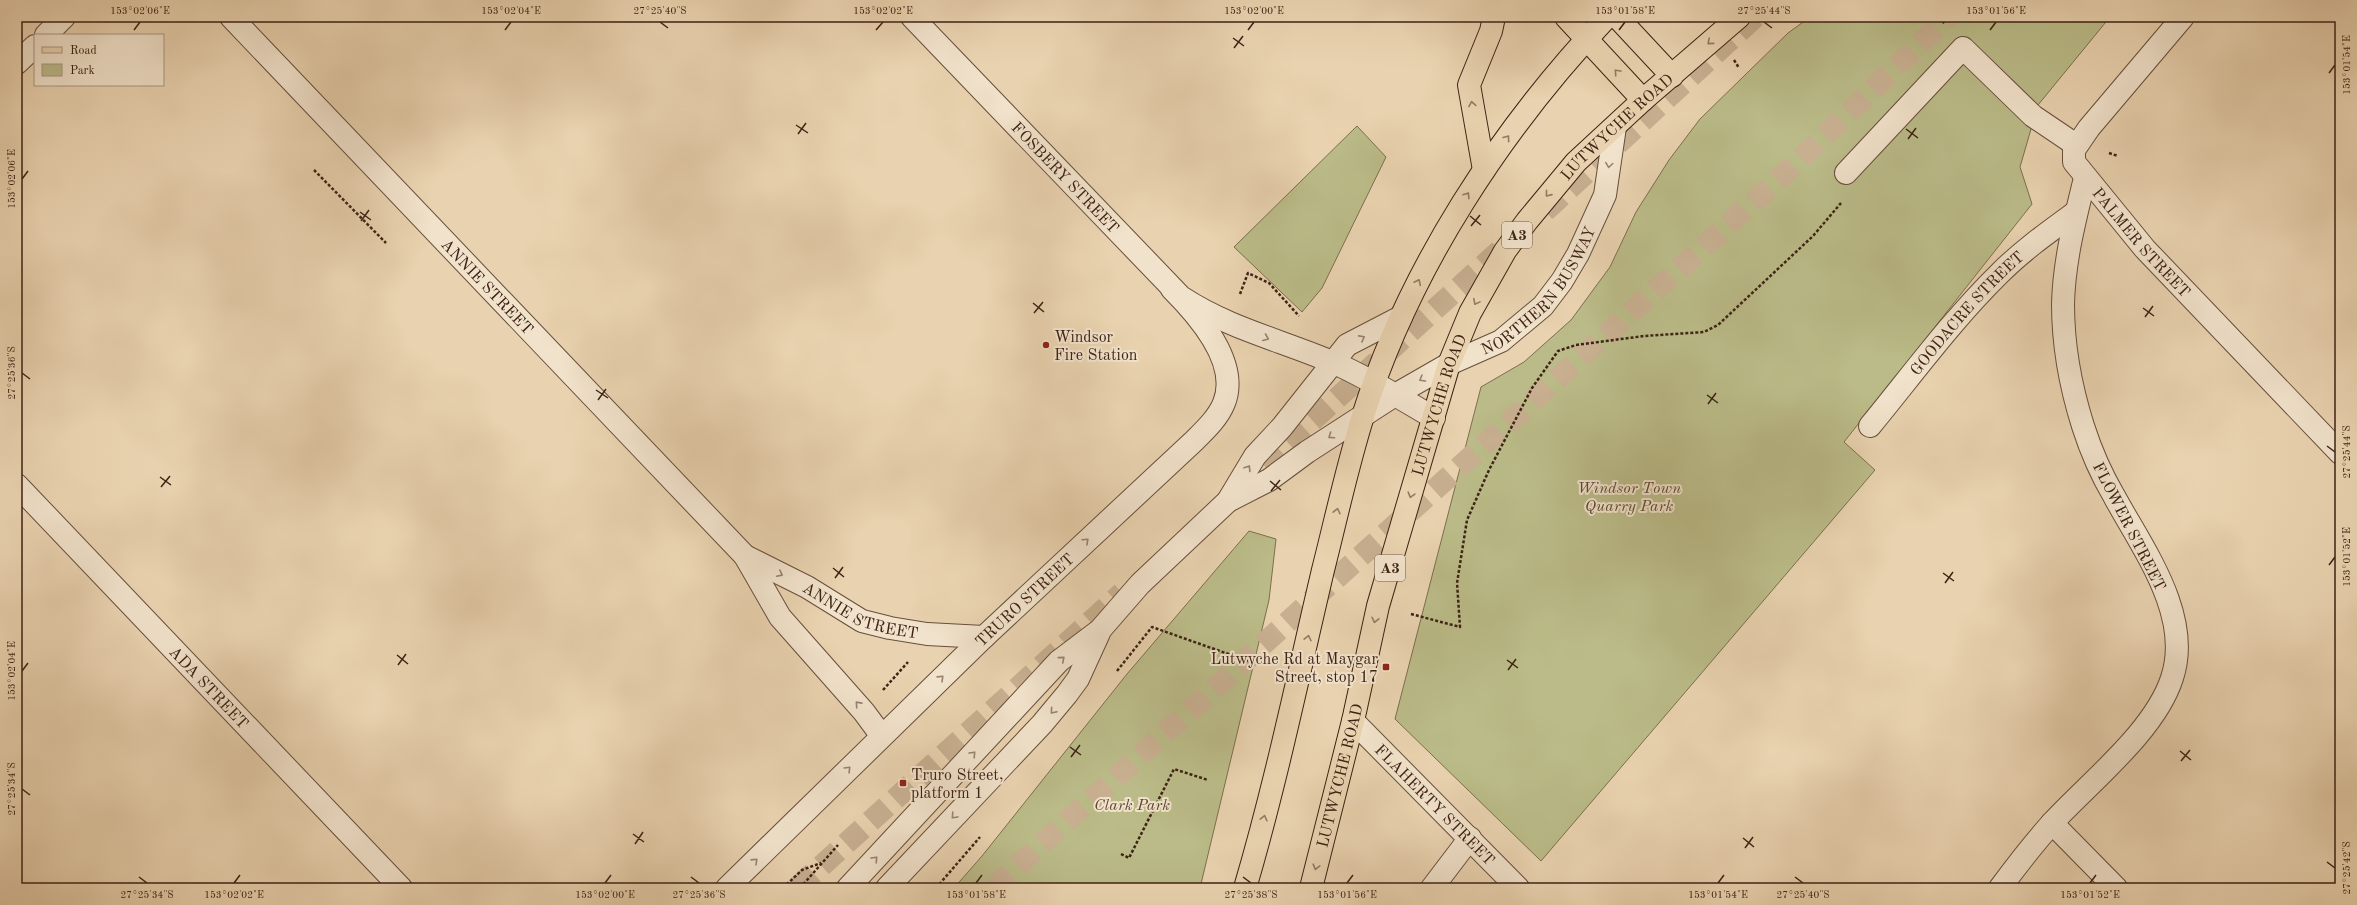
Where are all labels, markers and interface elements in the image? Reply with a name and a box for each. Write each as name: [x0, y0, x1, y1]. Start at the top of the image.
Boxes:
text: 153°02'06"E: [110, 6, 170, 16]
text: 153°02'04"E: [481, 6, 541, 16]
text: 27°25'40"S: [633, 6, 687, 16]
text: 153°02'02"E: [853, 6, 913, 16]
text: 153°02'00"E: [1224, 6, 1284, 16]
text: 153°01'58"E: [1595, 6, 1655, 16]
text: 27°25'44"S: [1737, 6, 1791, 16]
text: 153°01'56"E: [1966, 6, 2026, 16]
legend: [34, 34, 164, 86]
text: 153°01'54"E: [2342, 35, 2352, 95]
one-way arrow: [1707, 38, 1715, 45]
text: Road: [70, 45, 97, 57]
text: Park: [70, 65, 95, 77]
one-way arrow: [1614, 69, 1621, 77]
street label: LUTWYCHE ROAD: [1558, 72, 1677, 184]
one-way arrow: [1468, 101, 1477, 107]
street label: FOSBERY STREET: [1008, 120, 1121, 237]
one-way arrow: [1502, 136, 1509, 143]
text: 153°02'06"E: [7, 149, 17, 209]
one-way arrow: [1605, 162, 1614, 168]
street label: PALMER STREET: [2088, 185, 2192, 301]
one-way arrow: [1546, 190, 1553, 197]
one-way arrow: [1462, 192, 1470, 199]
road number: A3: [1502, 222, 1532, 248]
street label: NORTHERN BUSWAY: [1479, 224, 1599, 359]
street label: ANNIE STREET: [437, 237, 535, 338]
street label: GOODACRE STREET: [1908, 249, 2028, 379]
one-way arrow: [1413, 279, 1421, 286]
one-way arrow: [1473, 297, 1480, 305]
place label: Windsor Fire Station: [1054, 330, 1138, 364]
street label: LUTWYCHE ROAD: [1411, 332, 1470, 478]
one-way arrow: [1262, 334, 1269, 342]
one-way arrow: [1358, 335, 1365, 342]
marker: Windsor Fire Station: [1041, 340, 1051, 350]
text: 27°25'36"S: [7, 346, 17, 400]
one-way arrow: [1419, 375, 1426, 382]
text: 27°25'44"S: [2342, 425, 2352, 479]
one-way arrow: [1328, 431, 1335, 439]
street label: FLOWER STREET: [2089, 460, 2168, 594]
one-way arrow: [1243, 465, 1251, 472]
park label: Windsor Town Quarry Park: [1577, 481, 1681, 515]
one-way arrow: [1407, 492, 1416, 499]
one-way arrow: [1333, 508, 1341, 514]
text: 153°01'52"E: [2342, 527, 2352, 587]
one-way arrow: [1081, 539, 1089, 546]
street label: TRURO STREET: [973, 551, 1078, 651]
road number: A3: [1375, 555, 1405, 581]
one-way arrow: [776, 569, 783, 576]
street label: ANNIE STREET: [799, 580, 919, 642]
one-way arrow: [1372, 617, 1380, 623]
one-way arrow: [1303, 634, 1311, 641]
text: 153°02'04"E: [7, 641, 17, 701]
street label: ADA STREET: [165, 644, 251, 733]
place label: Lutwyche Rd at Maygar Street, stop 17: [1211, 652, 1378, 686]
one-way arrow: [1057, 657, 1065, 664]
marker: Lutwyche Rd at Maygar Street, stop 17: [1381, 662, 1391, 672]
one-way arrow: [936, 676, 944, 683]
one-way arrow: [855, 702, 862, 709]
street label: LUTWYCHE ROAD: [1315, 702, 1367, 850]
one-way arrow: [1050, 706, 1057, 714]
street label: FLAHERTY STREET: [1371, 742, 1497, 869]
one-way arrow: [968, 751, 976, 759]
text: 27°25'34"S: [7, 762, 17, 816]
one-way arrow: [843, 766, 851, 774]
place label: Truro Street, platform 1: [911, 768, 1003, 802]
marker: Truro Street, platform 1: [898, 778, 908, 788]
park label: Clark Park: [1094, 798, 1170, 814]
one-way arrow: [951, 811, 959, 819]
one-way arrow: [1259, 815, 1268, 822]
text: 27°25'42"S: [2342, 841, 2352, 895]
one-way arrow: [870, 857, 877, 864]
one-way arrow: [750, 858, 758, 866]
one-way arrow: [1312, 863, 1321, 870]
text: 27°25'34"S: [120, 890, 174, 900]
text: 153°02'02"E: [204, 890, 264, 900]
text: 153°02'00"E: [575, 890, 635, 900]
text: 27°25'36"S: [672, 890, 726, 900]
text: 153°01'58"E: [946, 890, 1006, 900]
text: 27°25'38"S: [1224, 890, 1278, 900]
text: 153°01'56"E: [1317, 890, 1377, 900]
text: 153°01'54"E: [1688, 890, 1748, 900]
text: 27°25'40"S: [1776, 890, 1830, 900]
text: 153°01'52"E: [2060, 890, 2120, 900]

